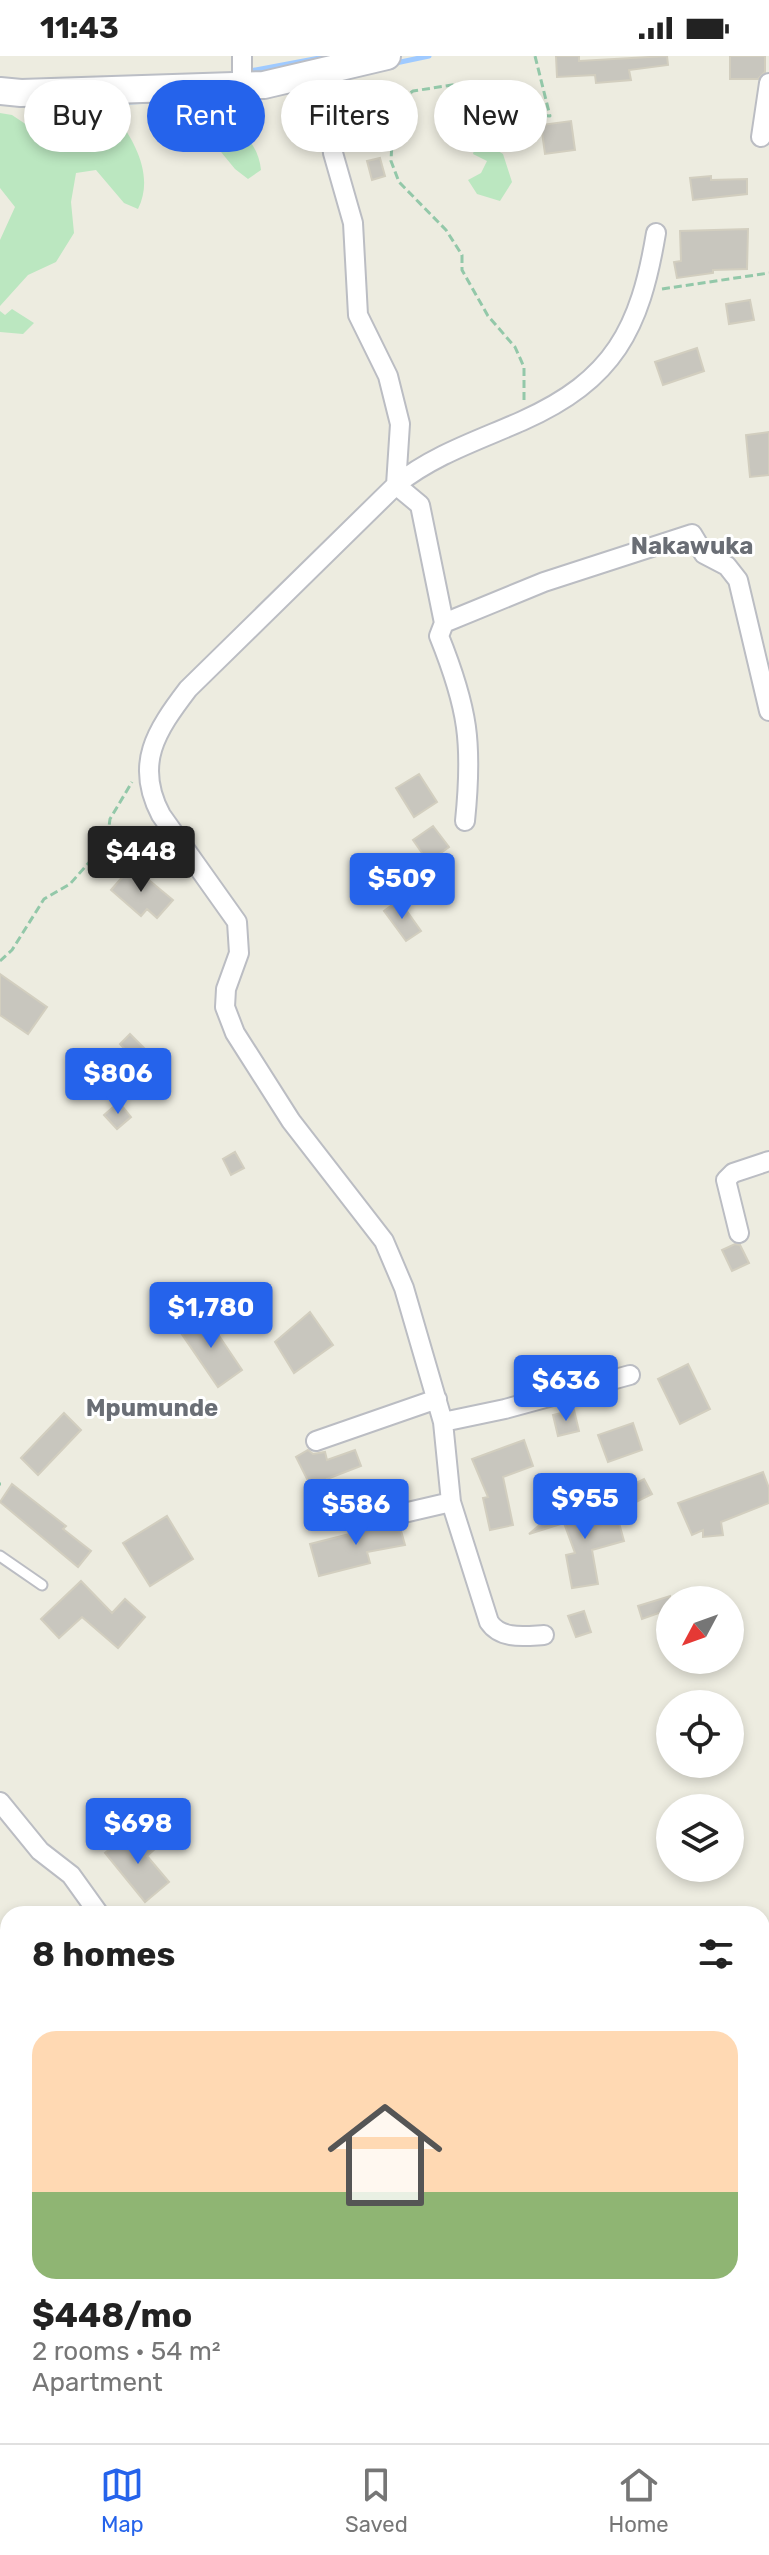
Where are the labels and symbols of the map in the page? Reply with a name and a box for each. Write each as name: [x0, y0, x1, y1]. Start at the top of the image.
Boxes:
district label: Nakawuka: [631, 532, 753, 560]
pin: $448: [94, 826, 188, 894]
pin: $509: [355, 853, 449, 921]
pin: $806: [71, 1048, 165, 1116]
pin: $1,780: [146, 1282, 276, 1350]
pin: $636: [519, 1355, 613, 1423]
district label: Mpumunde: [86, 1394, 218, 1422]
pin: $955: [538, 1473, 632, 1541]
pin: $586: [309, 1479, 403, 1547]
north arrow: [656, 1586, 744, 1674]
pin: $698: [91, 1798, 185, 1866]

